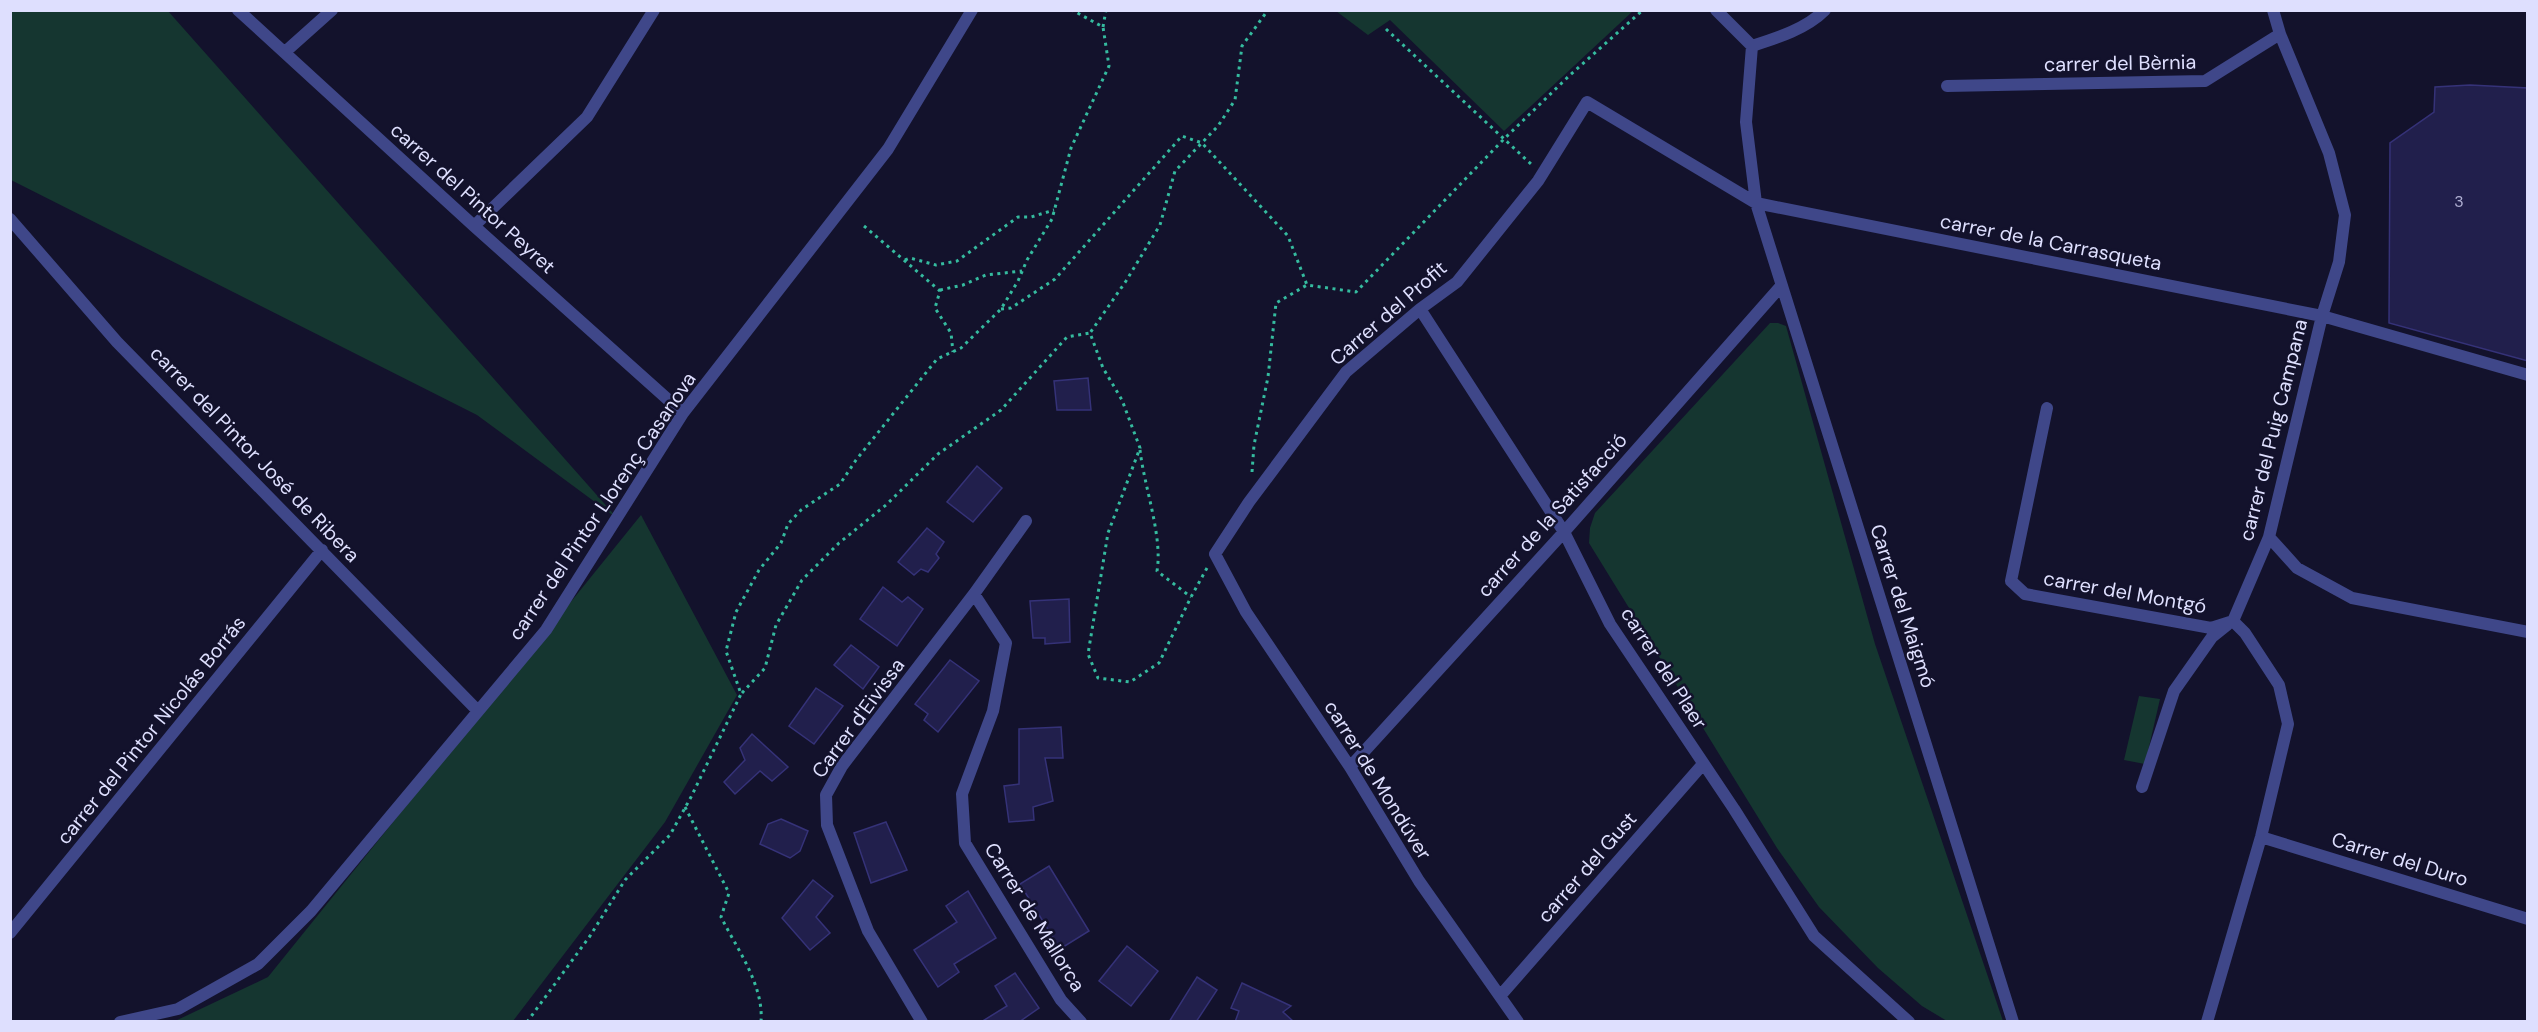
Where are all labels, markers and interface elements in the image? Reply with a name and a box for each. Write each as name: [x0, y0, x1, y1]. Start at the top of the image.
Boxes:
street label: carrer del Bèrnia: [2044, 49, 2196, 77]
street label: carrer del Pintor Peyret: [385, 117, 561, 279]
house number: 3: [2454, 191, 2464, 212]
street label: carrer de la Carrasqueta: [1938, 208, 2164, 276]
street label: Carrer del Profit: [1324, 255, 1452, 371]
street label: carrer del Puig Campana: [2233, 316, 2313, 544]
street label: carrer del Pintor José de Ribera: [145, 340, 365, 568]
street label: carrer del Pintor Llorenç Casanova: [502, 367, 702, 645]
street label: carrer de la Satisfacció: [1471, 427, 1633, 603]
street label: Carrer del Maigmó: [1864, 521, 1942, 691]
street label: carrer del Montgó: [2041, 565, 2209, 619]
street label: carrer del Plaer: [1615, 602, 1713, 734]
street label: carrer del Pintor Nicolás Borrás: [51, 610, 251, 850]
street label: Carrer d'Eivissa: [806, 653, 910, 783]
street label: carrer de Mondúver: [1318, 696, 1438, 864]
street label: carrer del Gust: [1532, 806, 1642, 928]
street label: Carrer del Duro: [2329, 826, 2471, 892]
street label: Carrer de Mallorca: [979, 838, 1091, 996]

